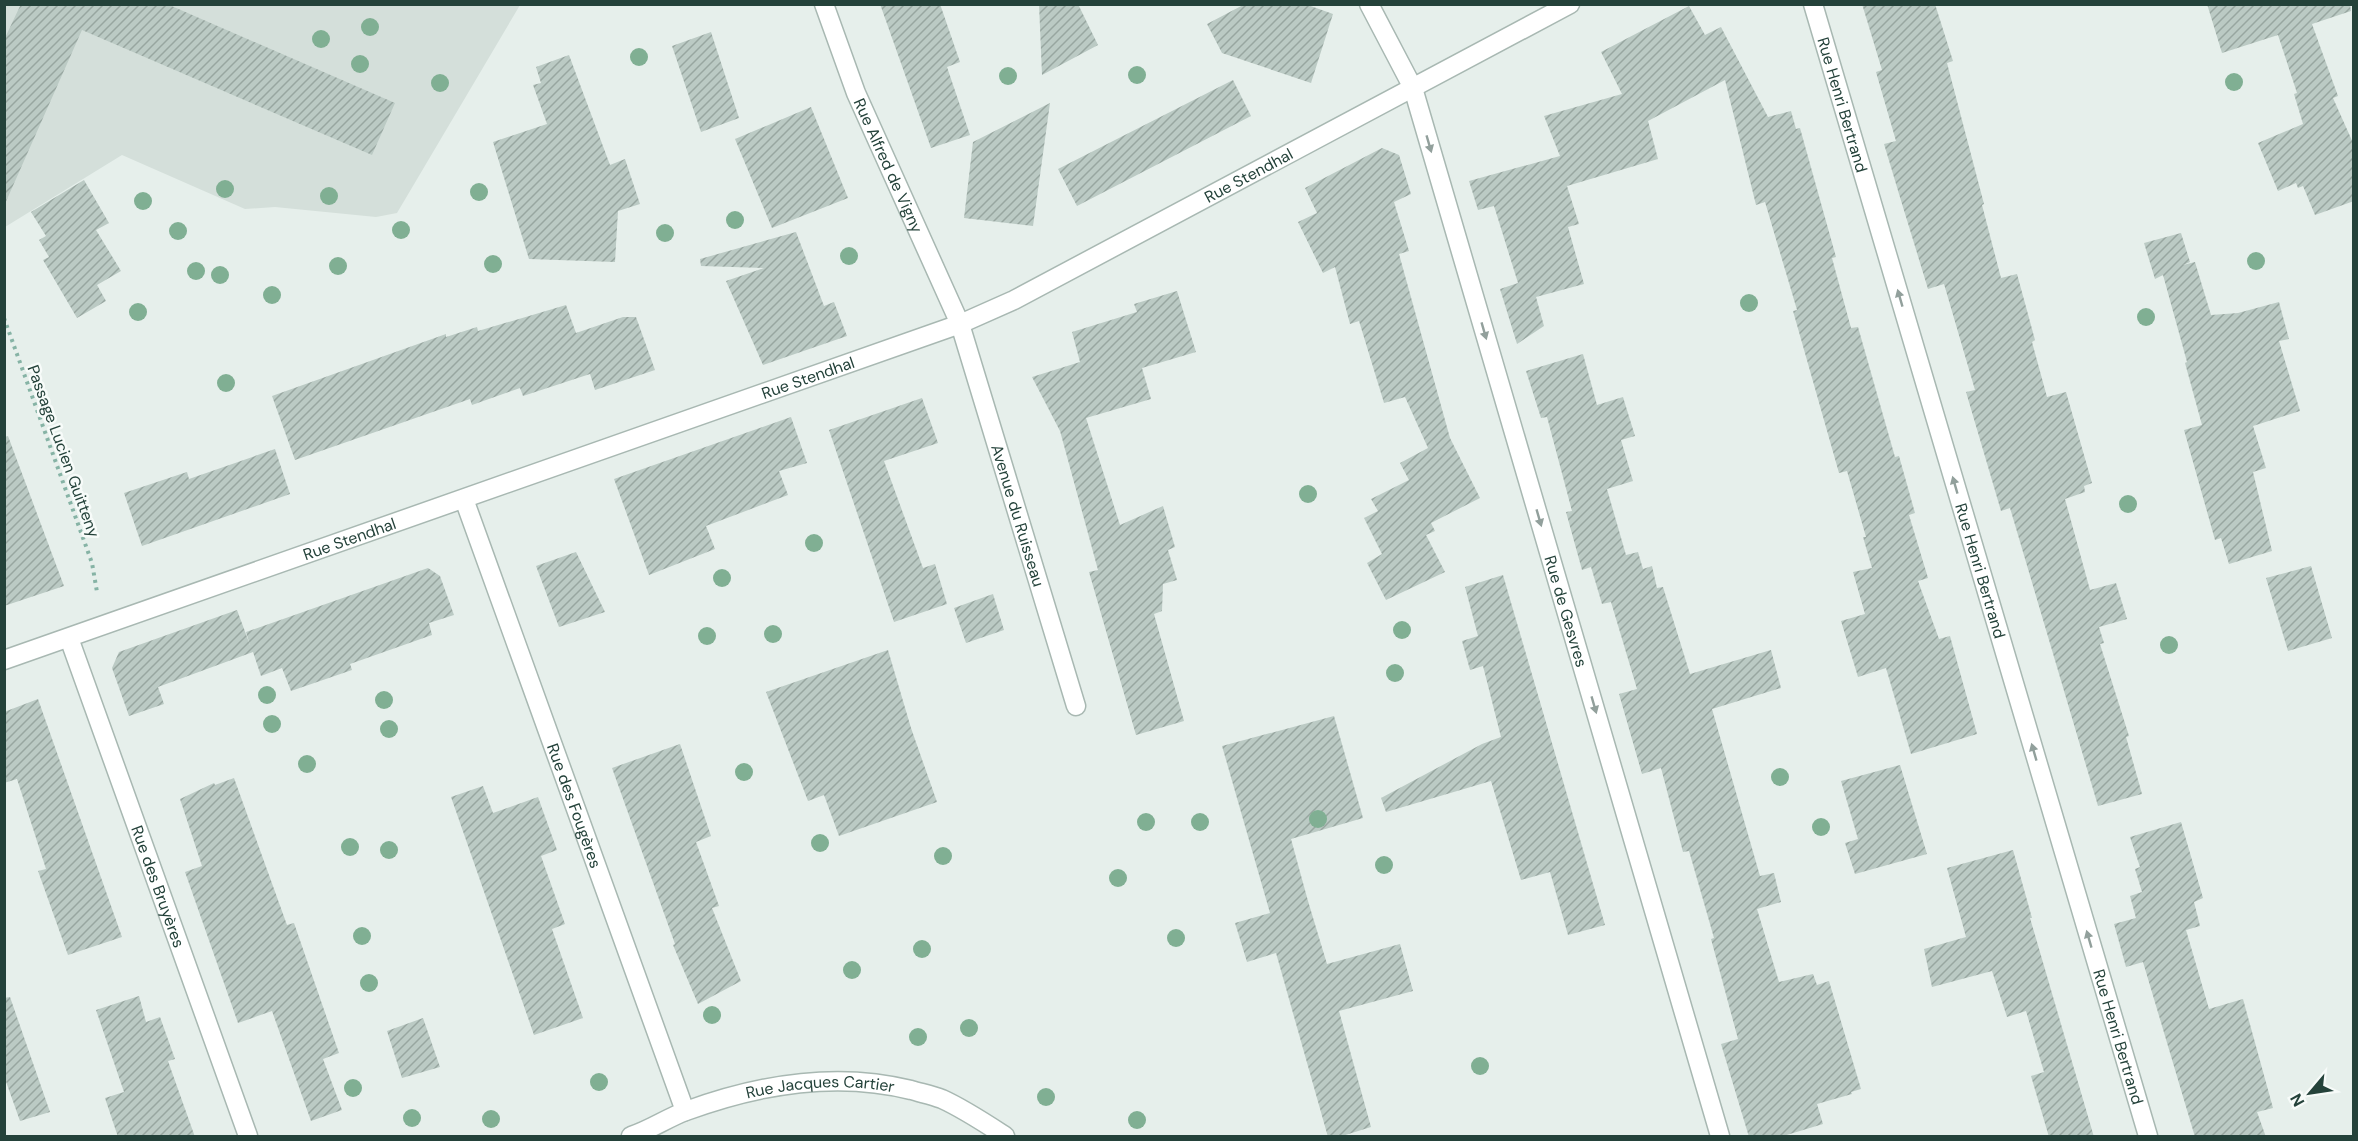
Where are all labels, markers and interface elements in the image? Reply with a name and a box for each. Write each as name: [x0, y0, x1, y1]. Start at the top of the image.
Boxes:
street label: Rue Henri Bertrand: [1812, 35, 1872, 175]
street label: Rue Alfred de Vigny: [849, 95, 928, 236]
one-way arrow: [1425, 135, 1434, 153]
street label: Rue Stendhal: [1201, 144, 1297, 208]
one-way arrow: [1895, 289, 1904, 307]
one-way arrow: [1480, 322, 1489, 340]
street label: Rue Stendhal: [759, 352, 857, 404]
street label: Passage Lucien Guitteny: [23, 362, 105, 540]
street label: Avenue du Ruisseau: [986, 442, 1049, 589]
one-way arrow: [1950, 476, 1959, 494]
street label: Rue Henri Bertrand: [1950, 501, 2010, 641]
one-way arrow: [1535, 509, 1544, 527]
street label: Rue Stendhal: [300, 513, 399, 565]
street label: Rue de Gesvres: [1539, 553, 1592, 670]
one-way arrow: [1590, 696, 1599, 714]
street label: Rue des Fougères: [542, 741, 606, 871]
one-way arrow: [2029, 743, 2038, 761]
street label: Rue des Bruyères: [126, 823, 189, 951]
one-way arrow: [2084, 930, 2093, 948]
street label: Rue Henri Bertrand: [2088, 967, 2148, 1107]
north arrow: [2280, 1063, 2340, 1123]
street label: Rue Jacques Cartier: [744, 1071, 896, 1103]
text: N: [2285, 1090, 2309, 1110]

